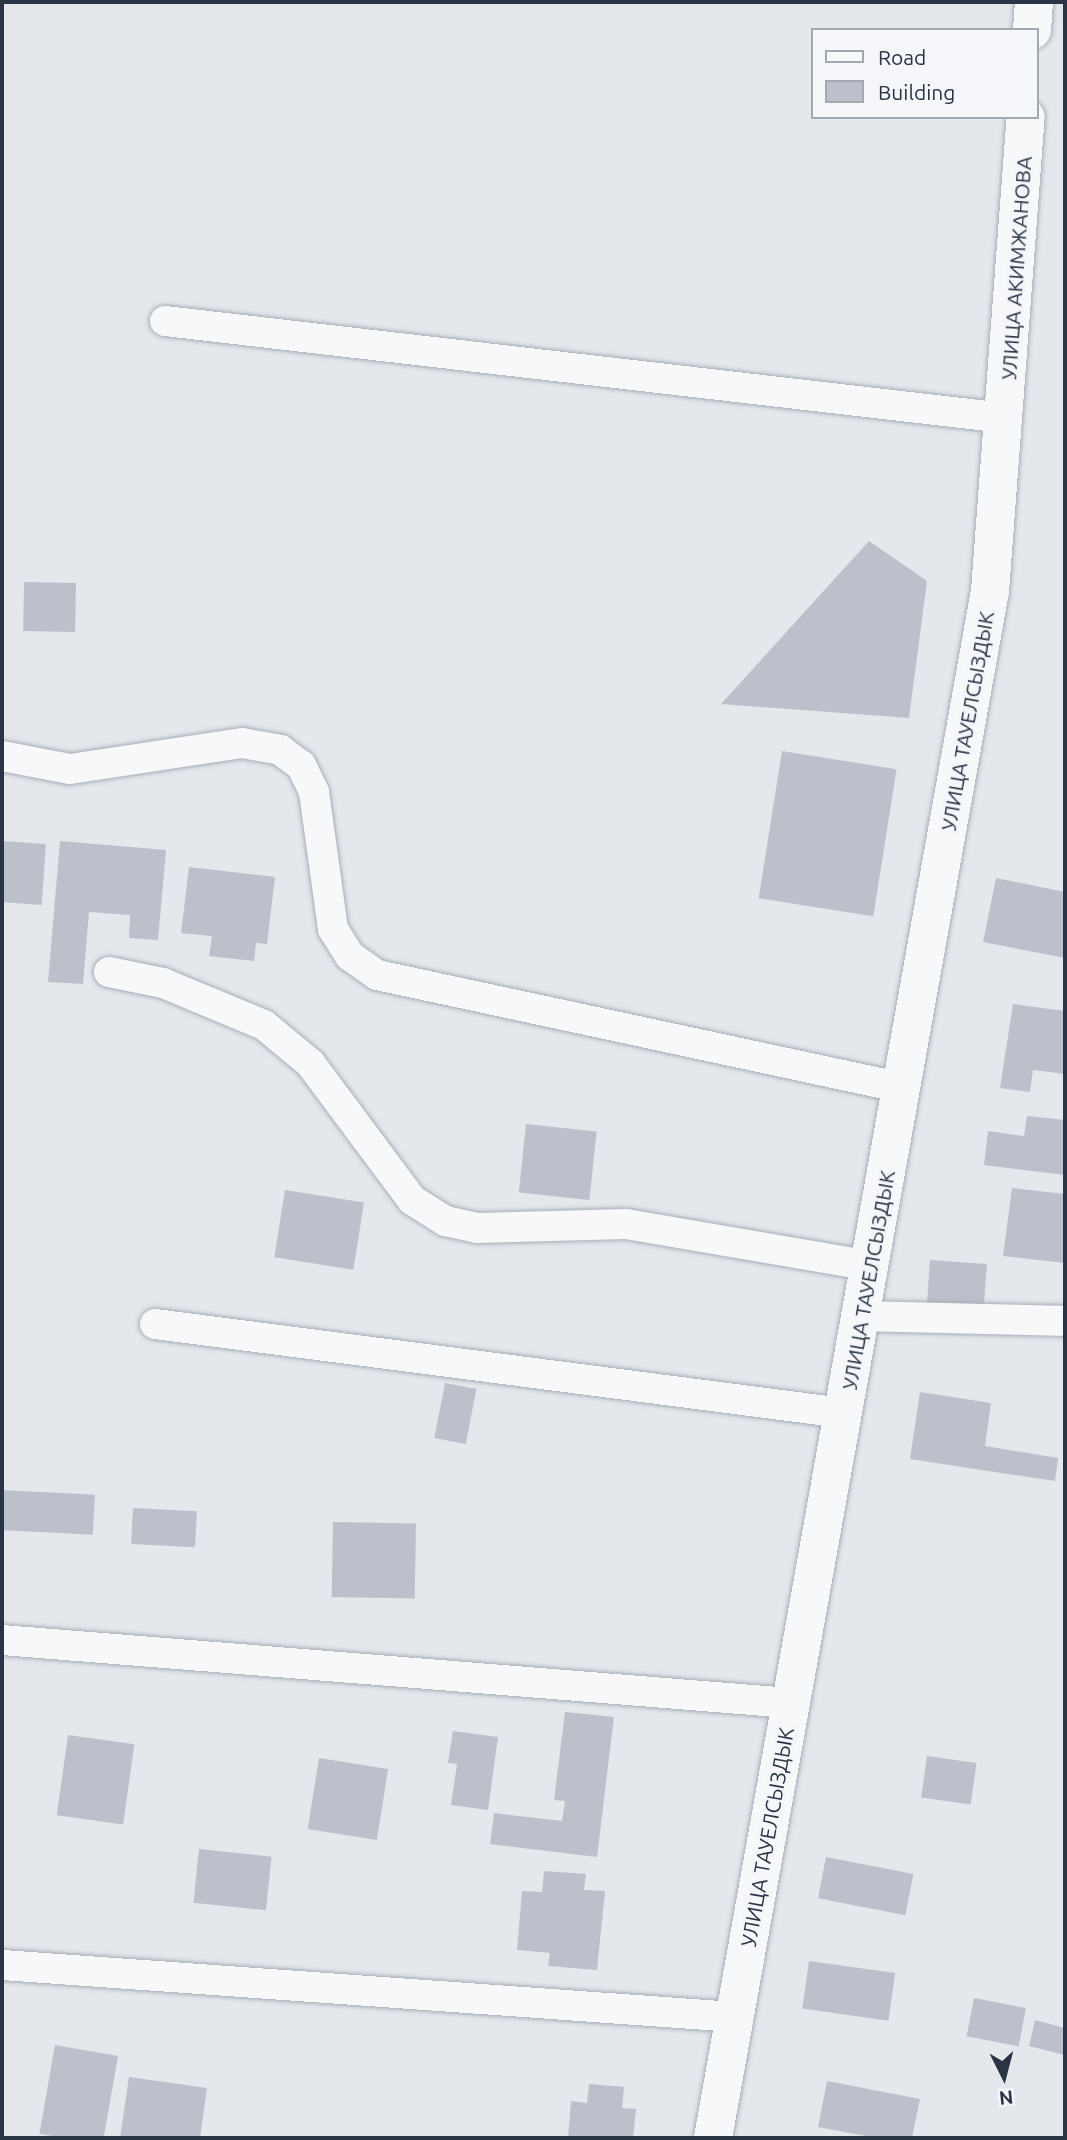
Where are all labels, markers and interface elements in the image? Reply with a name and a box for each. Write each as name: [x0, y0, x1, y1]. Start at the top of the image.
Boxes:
legend: [811, 28, 1039, 119]
text: Road: [878, 45, 926, 69]
text: Building: [878, 80, 955, 104]
street label: УЛИЦА АКИМЖАНОВА: [996, 155, 1036, 381]
street label: УЛИЦА ТАУЕЛСЫЗДЫК: [935, 609, 999, 833]
street label: УЛИЦА ТАУЕЛСЫЗДЫК: [836, 1168, 900, 1392]
street label: УЛИЦА ТАУЕЛСЫЗДЫК: [735, 1725, 799, 1949]
north arrow: [969, 2042, 1039, 2112]
text: N: [998, 2086, 1014, 2110]

